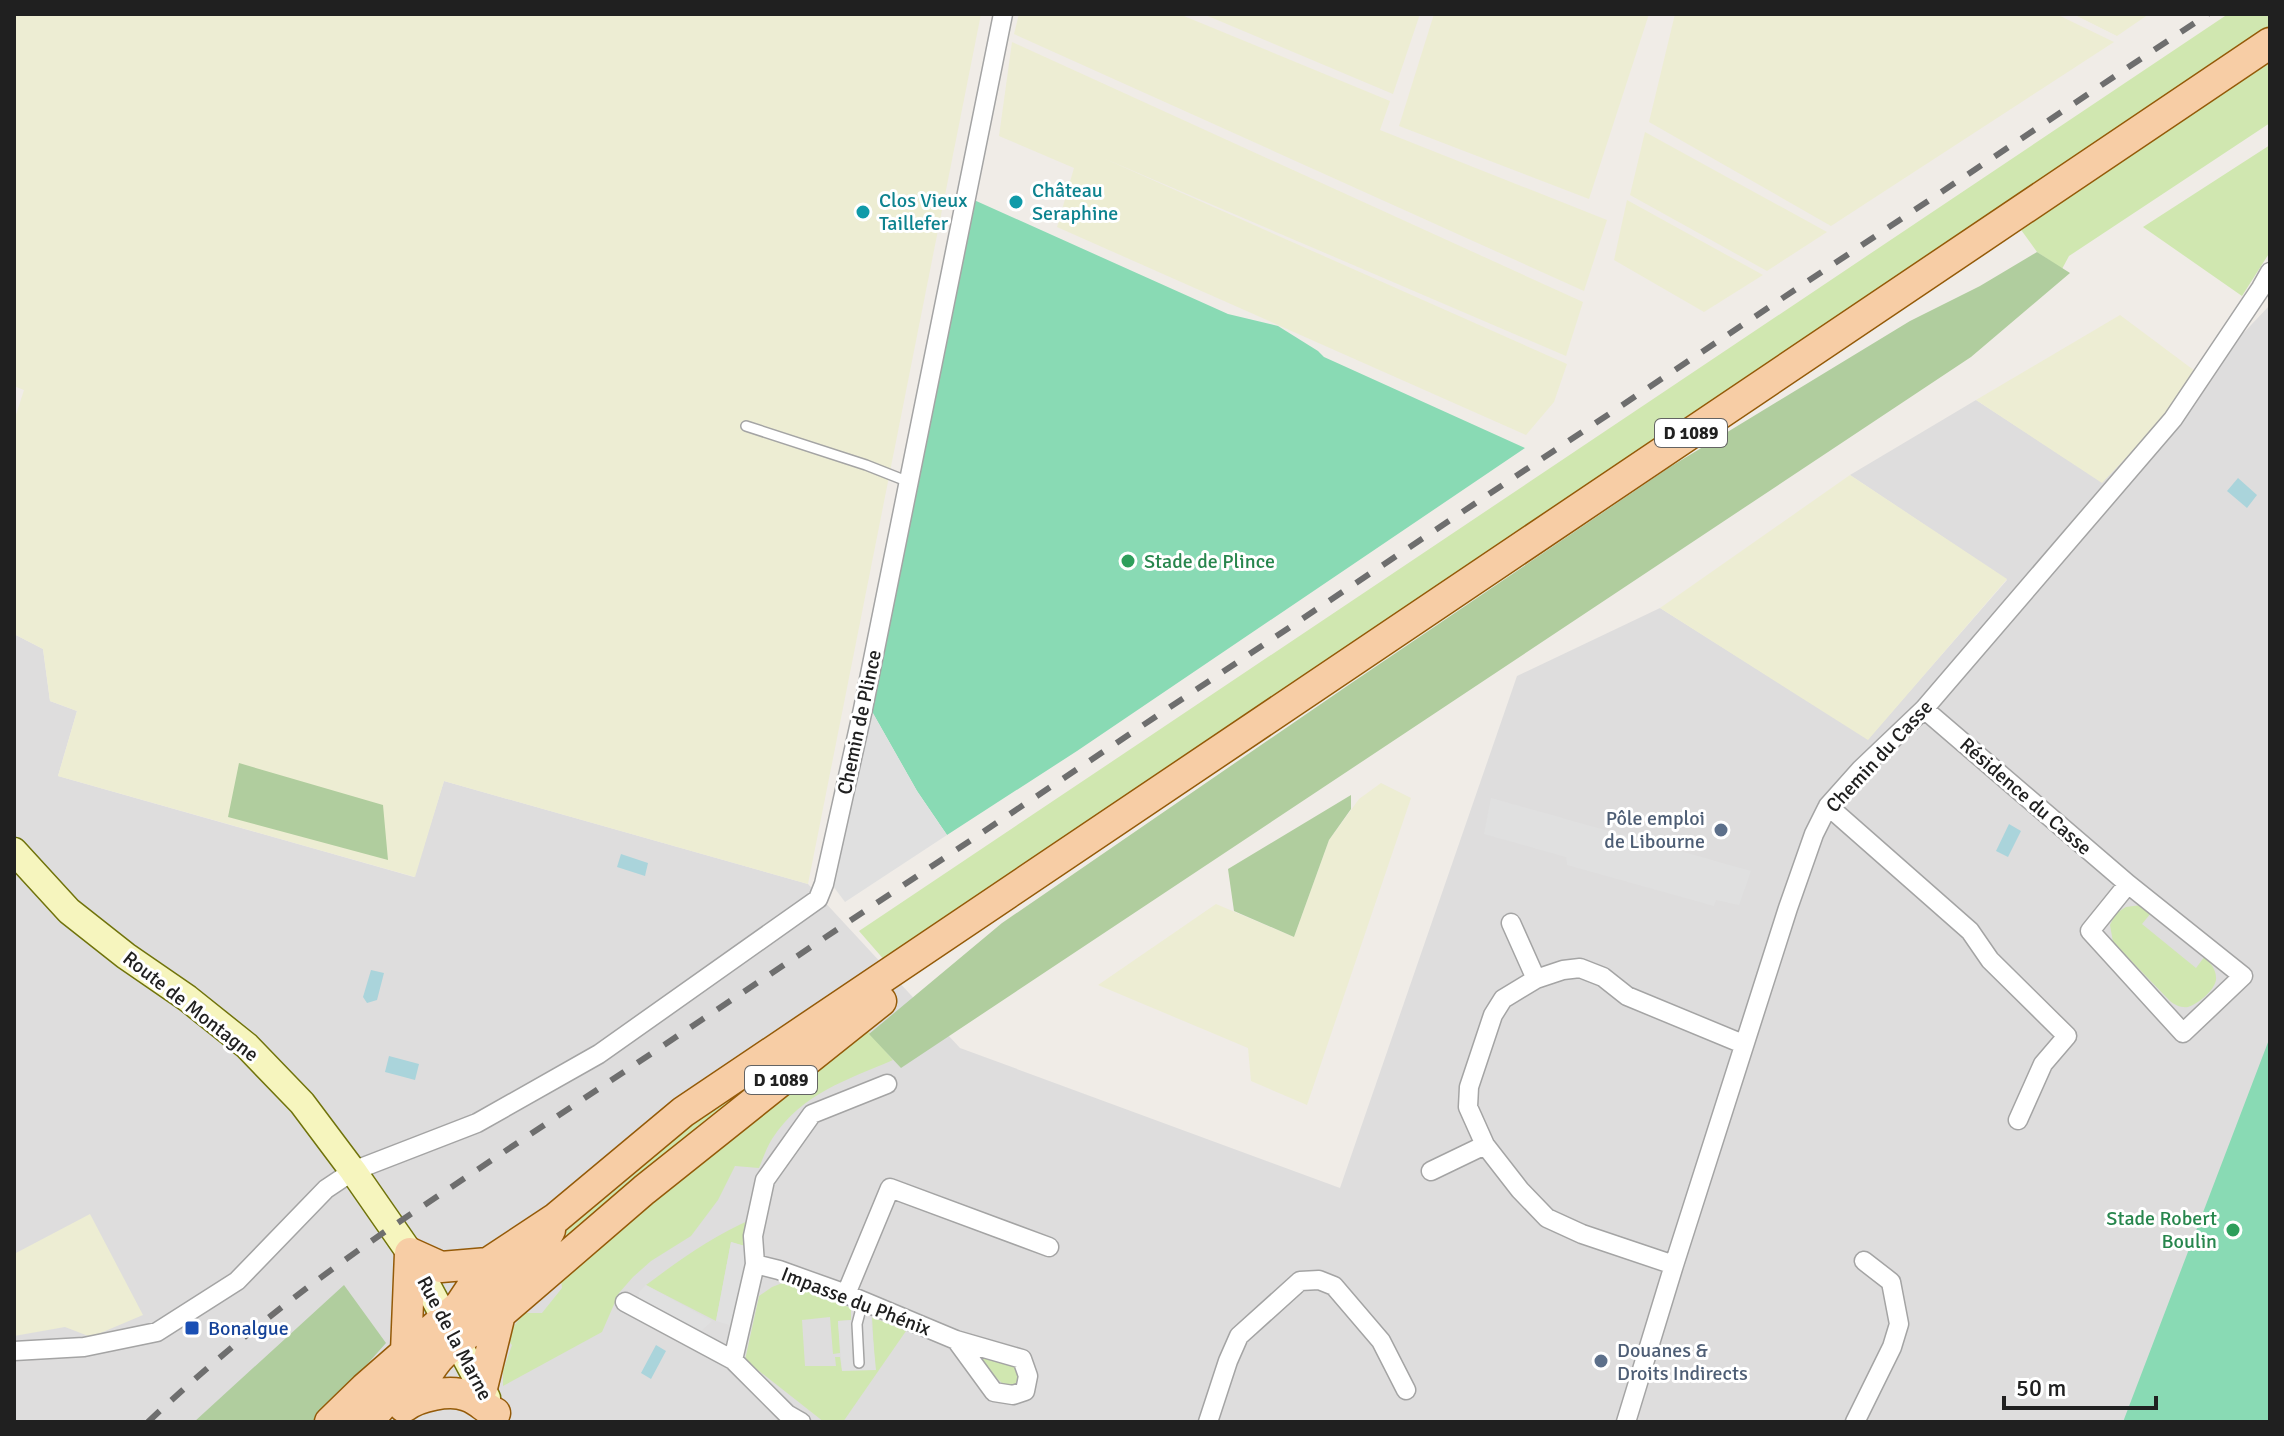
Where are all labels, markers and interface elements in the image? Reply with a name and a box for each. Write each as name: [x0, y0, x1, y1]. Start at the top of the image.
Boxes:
place label: Château Seraphine: [1032, 178, 1118, 226]
place label: Clos Vieux Taillefer: [879, 188, 967, 236]
marker: Château Seraphine: [1007, 193, 1025, 211]
marker: Clos Vieux Taillefer: [854, 203, 872, 221]
road number: D 1089: [1655, 419, 1727, 447]
place label: Stade de Plince: [1144, 549, 1275, 574]
marker: Stade de Plince: [1119, 552, 1137, 570]
street label: Chemin de Plince: [832, 647, 887, 797]
street label: Chemin du Casse: [1821, 695, 1938, 818]
street label: Résidence du Casse: [1955, 732, 2097, 861]
place label: Pôle emploi de Libourne: [1604, 806, 1705, 854]
marker: Pôle emploi de Libourne: [1712, 821, 1730, 839]
street label: Route de Montagne: [118, 946, 264, 1067]
road number: D 1089: [745, 1066, 817, 1094]
place label: Stade Robert Boulin: [2106, 1206, 2217, 1254]
marker: Stade Robert Boulin: [2224, 1221, 2242, 1239]
street label: Impasse du Phénix: [778, 1261, 934, 1341]
street label: Rue de la Marne: [411, 1272, 498, 1405]
place label: Bonalgue: [208, 1316, 289, 1341]
marker: Bonalgue: [183, 1319, 201, 1337]
place label: Douanes & Droits Indirects: [1617, 1338, 1748, 1386]
marker: Douanes & Droits Indirects: [1592, 1352, 1610, 1370]
scale bar: [2004, 1360, 2156, 1410]
text: 50 m: [2016, 1373, 2066, 1403]

